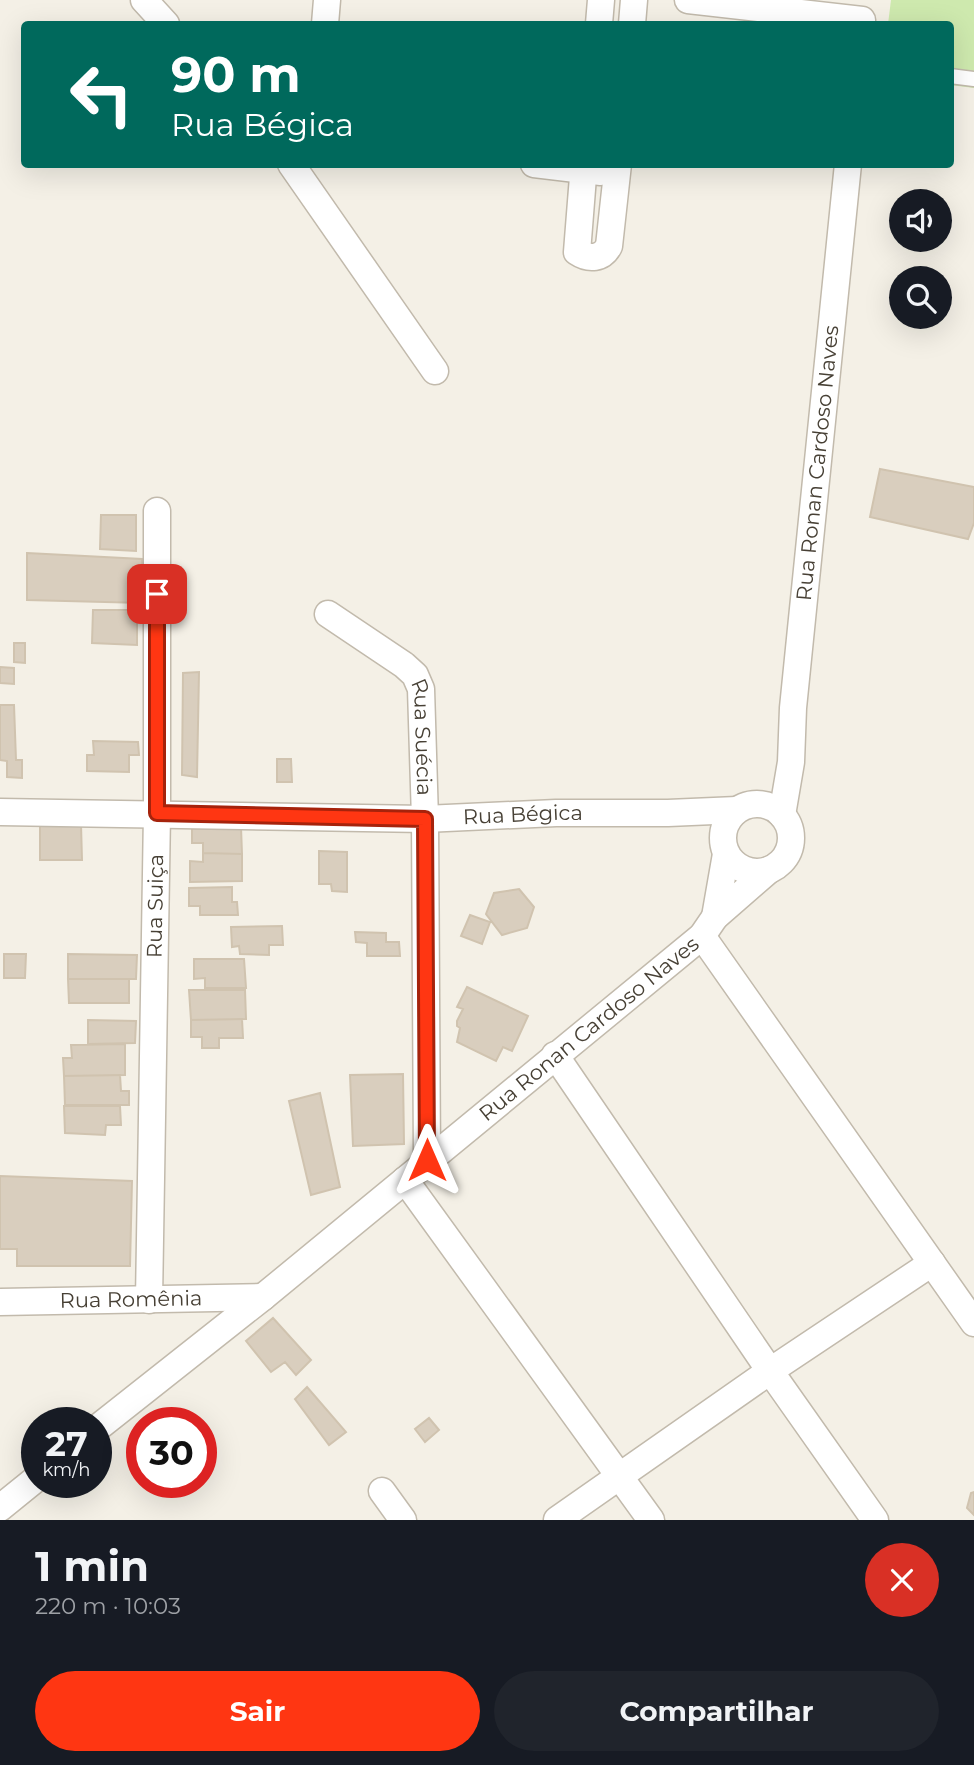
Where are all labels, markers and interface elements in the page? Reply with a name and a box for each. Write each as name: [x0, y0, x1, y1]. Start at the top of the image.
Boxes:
text: 90 m: [171, 45, 301, 104]
icon: left: [56, 49, 147, 140]
text: Rua Bégica: [171, 105, 354, 144]
map controls: [889, 189, 952, 329]
button: sound: [889, 189, 952, 252]
button: search: [889, 266, 952, 329]
street label: Rua Ronan Cardoso Naves: [791, 324, 844, 602]
pin: [127, 564, 187, 624]
icon: arrive: [138, 575, 176, 613]
street label: Rua Suécia: [406, 675, 437, 796]
street label: Rua Bégica: [462, 800, 583, 829]
street label: Rua Suiça: [142, 854, 168, 958]
street label: Rua Ronan Cardoso Naves: [474, 931, 704, 1126]
position arrow: [390, 1123, 464, 1197]
street label: Rua Romênia: [59, 1285, 203, 1313]
speed limit sign: 30: [126, 1407, 217, 1498]
text: 27: [45, 1422, 88, 1465]
text: km/h: [42, 1459, 91, 1481]
text: 1 min: [35, 1540, 149, 1592]
button: close: [865, 1543, 939, 1617]
text: 220 m · 10:03: [35, 1592, 181, 1620]
button: Sair: [35, 1671, 480, 1751]
button: Compartilhar: [494, 1671, 939, 1751]

